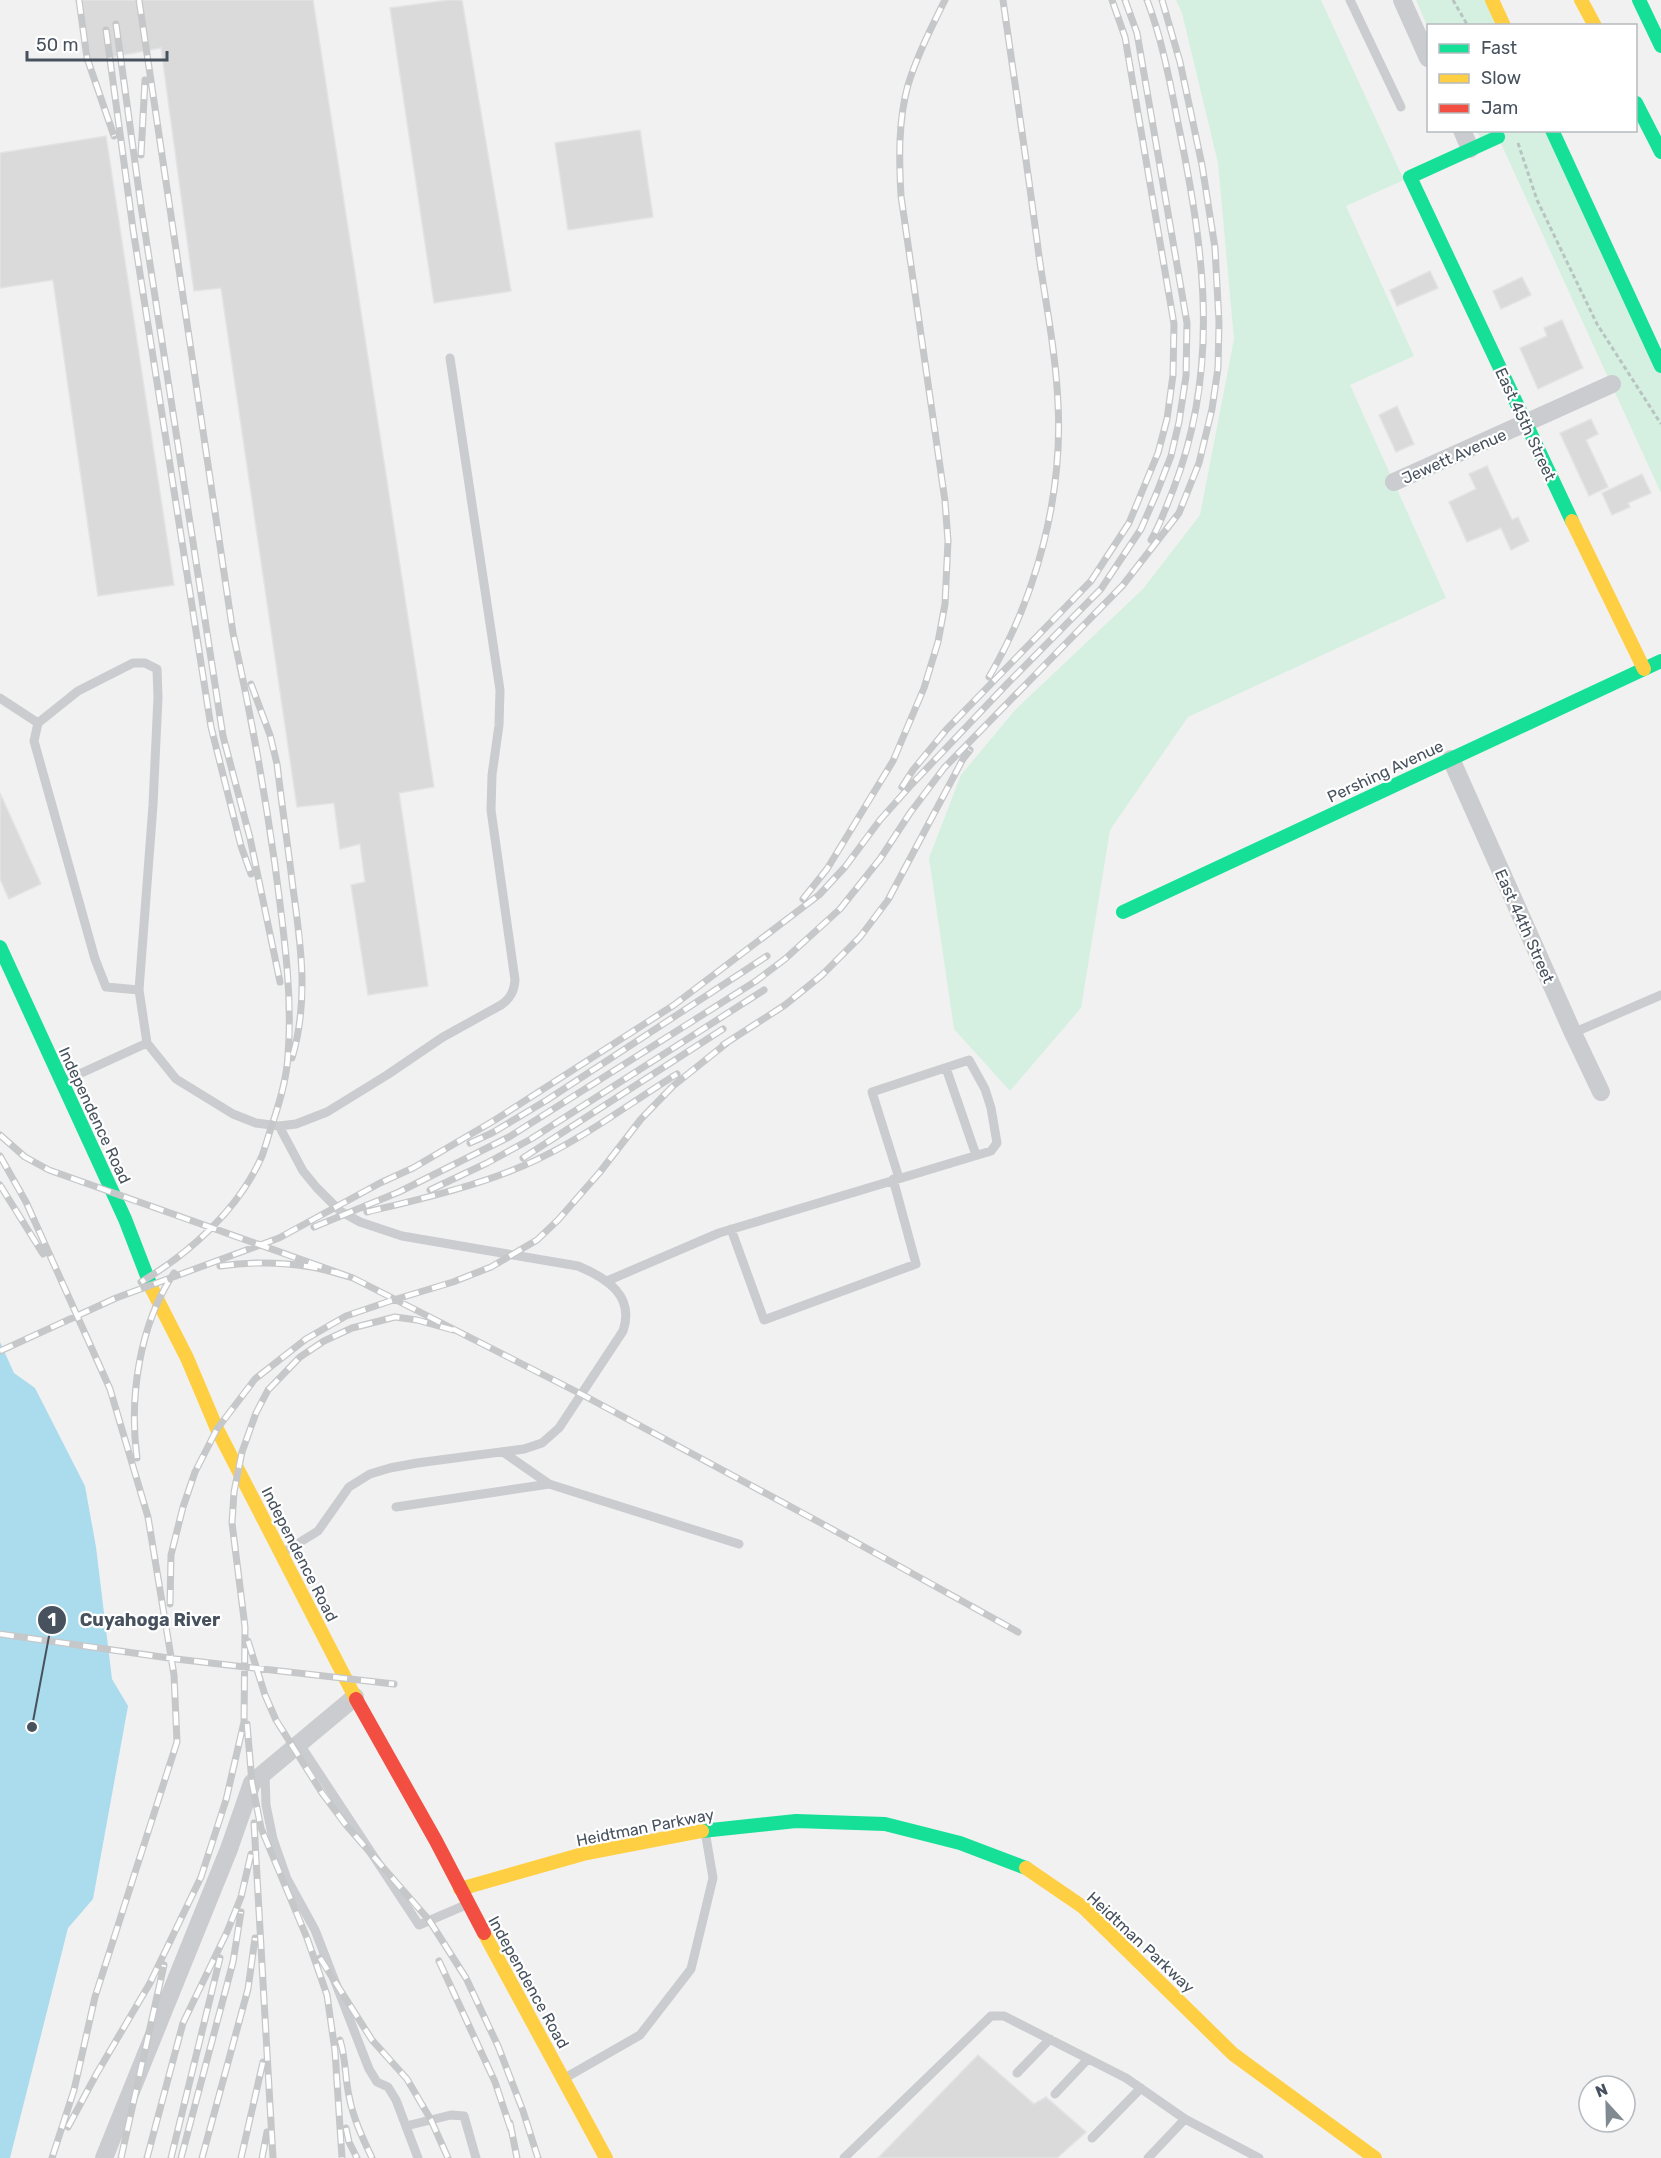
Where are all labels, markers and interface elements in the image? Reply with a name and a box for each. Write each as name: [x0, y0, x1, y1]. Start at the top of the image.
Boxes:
scale bar: [27, 24, 166, 62]
legend: [1427, 24, 1637, 132]
text: 50 m: [36, 34, 79, 56]
text: Fast: [1481, 37, 1517, 59]
text: Slow: [1481, 67, 1521, 89]
text: Jam: [1481, 97, 1518, 119]
street label: East 45th Street: [1491, 365, 1560, 484]
street label: Jewett Avenue: [1399, 425, 1509, 488]
street label: Pershing Avenue: [1324, 736, 1446, 807]
street label: East 44th Street: [1491, 866, 1558, 986]
street label: Independence Road: [55, 1044, 135, 1187]
street label: Independence Road: [257, 1484, 342, 1625]
callout: Cuyahoga River: [37, 1602, 232, 1638]
text: 1: [48, 1609, 56, 1631]
text: Cuyahoga River: [80, 1609, 220, 1631]
street label: Heidtman Parkway: [575, 1805, 716, 1850]
street label: Heidtman Parkway: [1083, 1888, 1198, 1997]
street label: Independence Road: [484, 1913, 573, 2052]
north arrow: [1577, 2074, 1637, 2134]
text: N: [1593, 2080, 1610, 2102]

